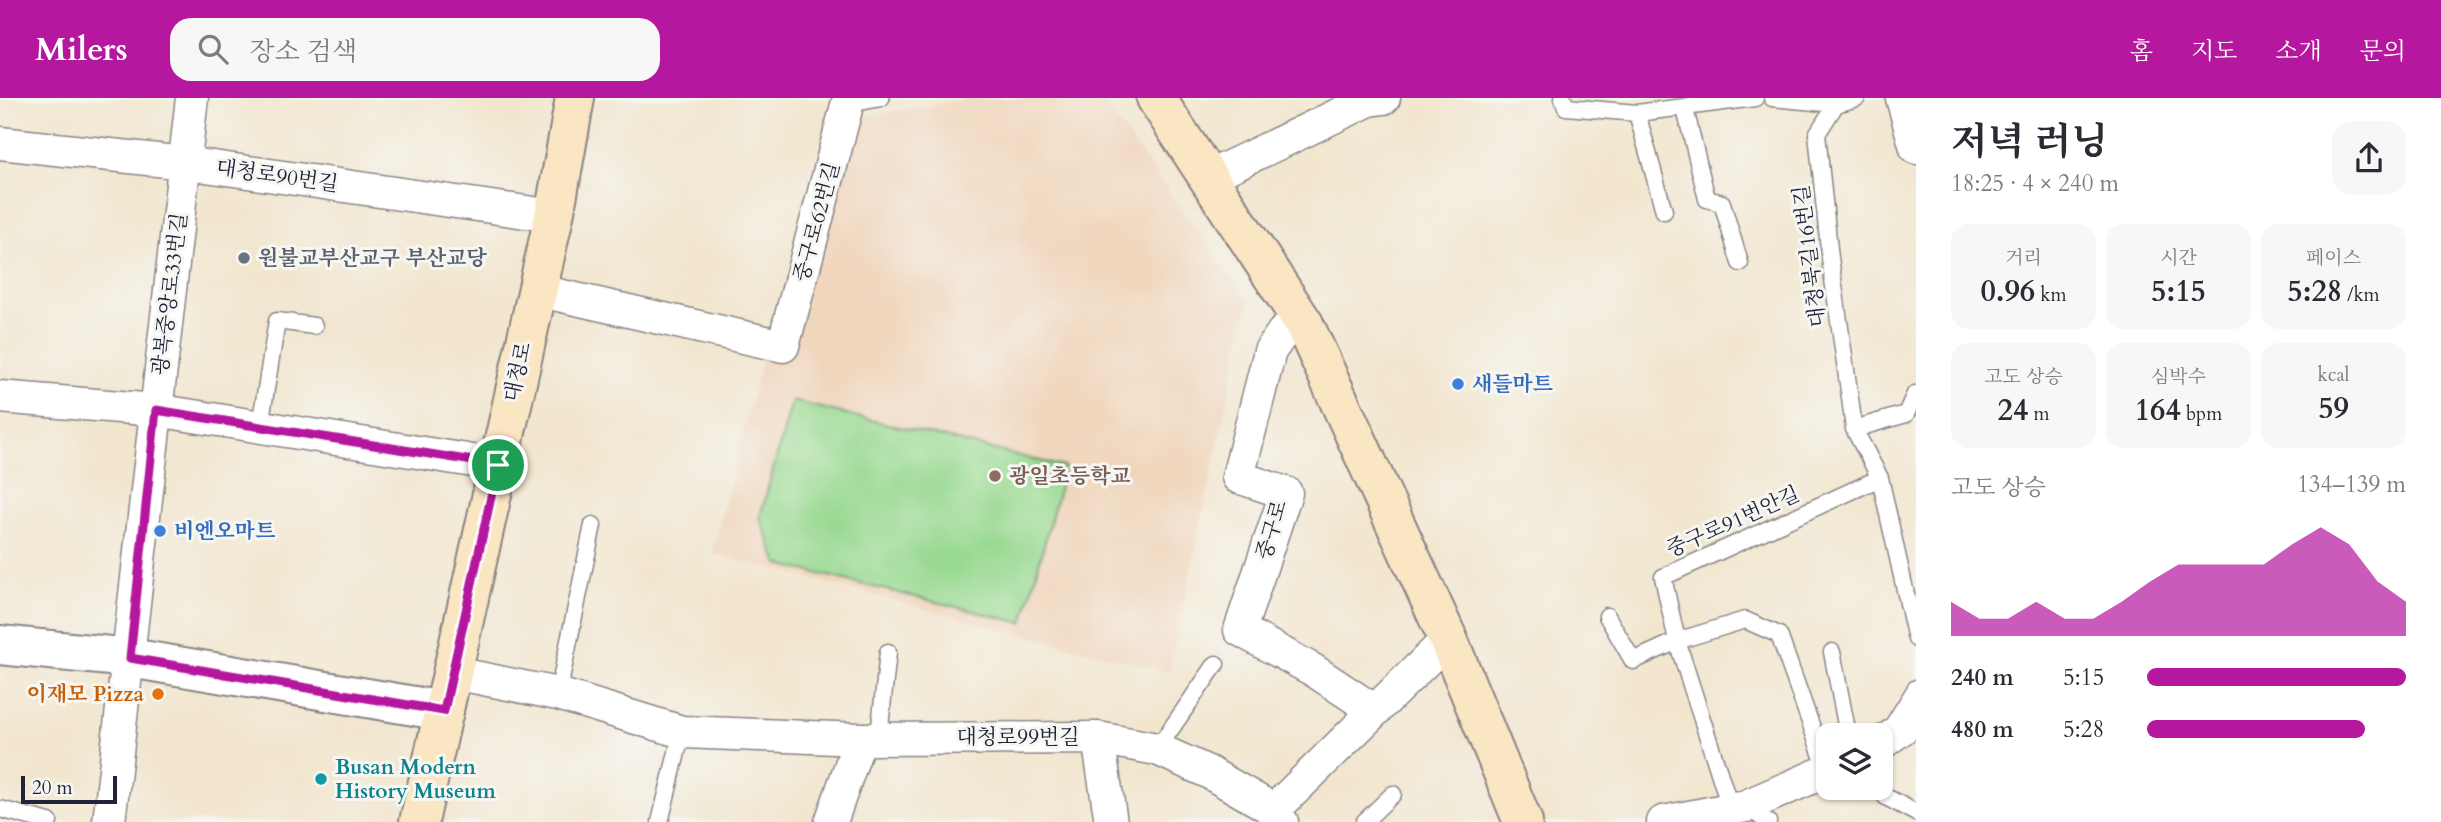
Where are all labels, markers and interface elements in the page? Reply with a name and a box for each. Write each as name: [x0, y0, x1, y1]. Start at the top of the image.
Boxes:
search box: [170, 18, 660, 81]
text: Milers: [35, 27, 128, 72]
icon: search: [194, 30, 232, 68]
text: 장소 검색: [250, 34, 357, 69]
text: 홈: [2130, 35, 2153, 68]
text: 지도: [2191, 35, 2237, 68]
text: 소개: [2275, 35, 2322, 68]
text: 문의: [2360, 35, 2406, 68]
text: 저녁 러닝: [1951, 116, 2108, 168]
button: share: [2332, 121, 2406, 195]
street label: 대청로90번길: [214, 153, 340, 199]
street label: 중구로62번길: [787, 159, 847, 285]
text: 18:25 · 4 × 240 m: [1951, 168, 2119, 199]
street label: 대청북길16번길: [1787, 183, 1833, 329]
street label: 광복중앙로33번길: [146, 211, 194, 377]
place label: 원불교부산교구 부산교당: [258, 244, 487, 273]
text: 거리: [2005, 245, 2042, 271]
text: 시간: [2160, 245, 2197, 271]
text: 페이스: [2306, 245, 2361, 271]
marker: 원불교부산교구 부산교당: [236, 250, 252, 266]
text: 0.96: [1980, 271, 2035, 312]
text: 5:15: [2151, 271, 2206, 312]
text: 5:28: [2287, 271, 2342, 312]
text: km: [2035, 282, 2067, 308]
text: /km: [2342, 282, 2380, 308]
street label: 대청로: [497, 339, 539, 405]
text: kcal: [2318, 362, 2349, 388]
text: 고도 상승: [1984, 364, 2063, 390]
text: 심박수: [2151, 364, 2206, 390]
place label: 새들마트: [1472, 370, 1553, 399]
marker: 새들마트: [1450, 376, 1466, 392]
text: 59: [2318, 388, 2349, 429]
text: 24: [1998, 390, 2028, 431]
text: 164: [2135, 390, 2181, 431]
text: m: [2028, 401, 2049, 427]
text: bpm: [2181, 401, 2222, 427]
pin: [468, 435, 528, 495]
icon: arrive: [479, 446, 517, 484]
place label: 광일초등학교: [1009, 462, 1131, 491]
marker: 광일초등학교: [987, 468, 1003, 484]
text: 134–139 m: [2297, 469, 2406, 500]
text: 고도 상승: [1951, 472, 2046, 503]
street label: 중구로91번안길: [1662, 480, 1804, 564]
street label: 중구로: [1250, 497, 1294, 563]
place label: 비엔오마트: [174, 517, 275, 546]
marker: 비엔오마트: [152, 523, 168, 539]
text: 240 m: [1951, 662, 2014, 693]
text: 5:15: [2063, 662, 2104, 693]
place label: 이재모 Pizza: [27, 680, 145, 709]
marker: 이재모 Pizza: [150, 686, 166, 702]
text: 480 m: [1951, 714, 2014, 745]
text: 5:28: [2063, 714, 2104, 745]
street label: 대청로99번길: [957, 723, 1079, 752]
map controls: [1816, 723, 1893, 800]
button: layers: [1816, 723, 1893, 800]
place label: Busan Modern History Museum: [335, 753, 497, 806]
marker: Busan Modern History Museum: [313, 771, 329, 787]
scale bar: [21, 773, 117, 805]
text: 20 m: [32, 775, 73, 801]

